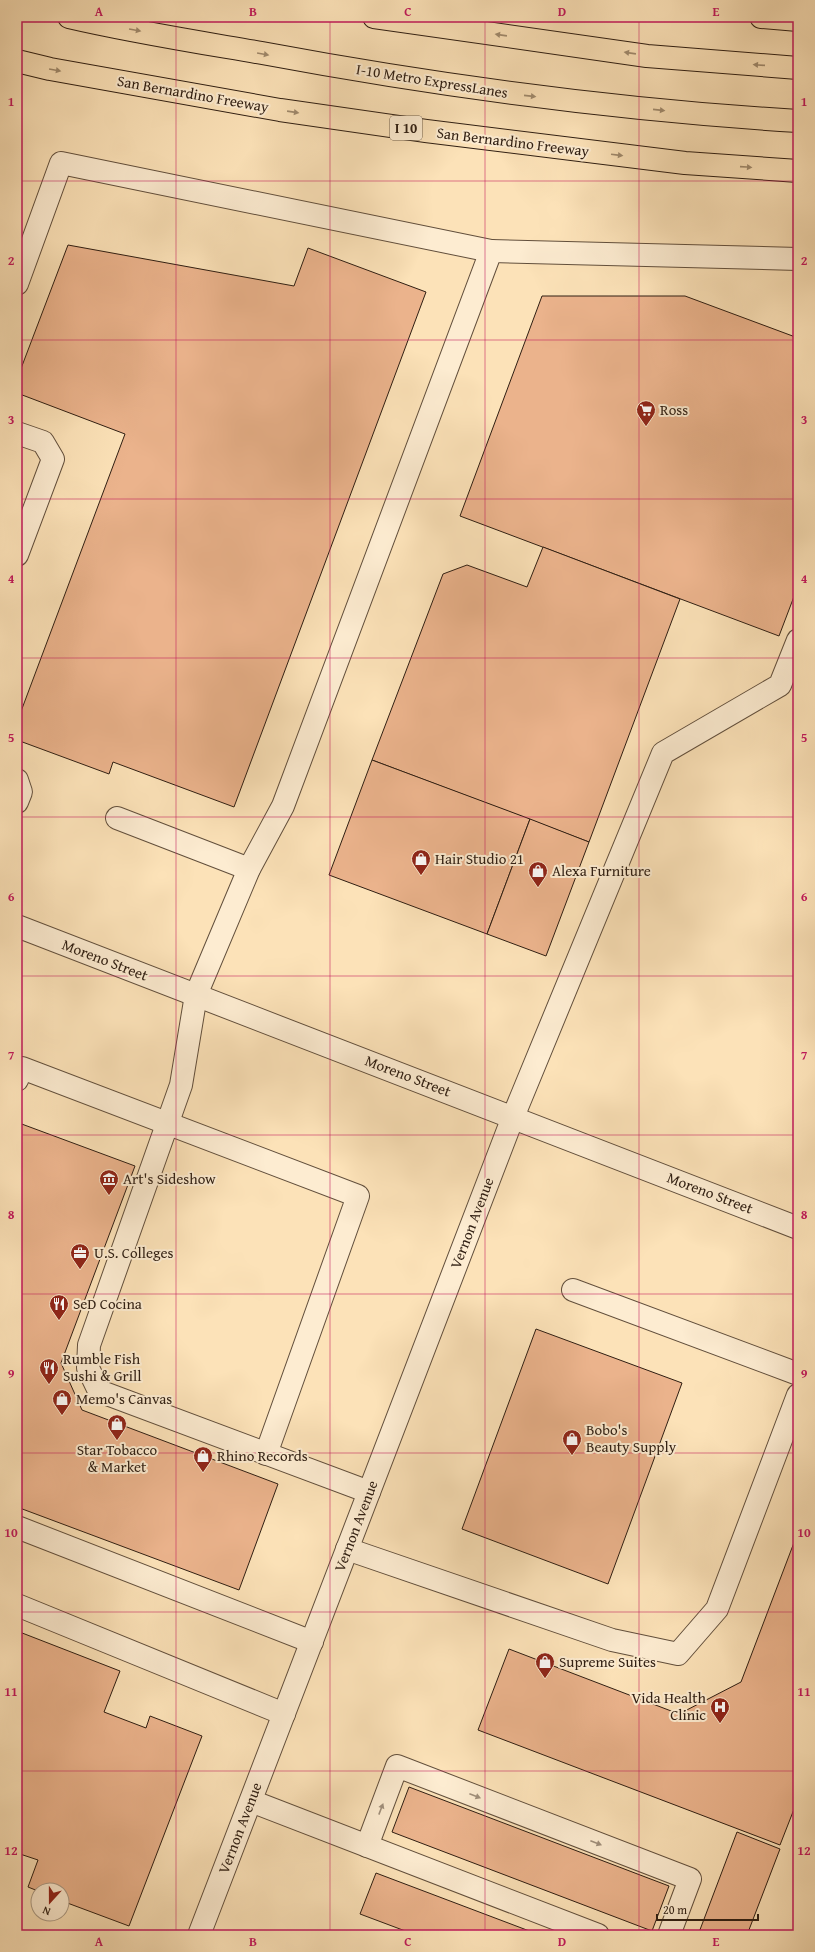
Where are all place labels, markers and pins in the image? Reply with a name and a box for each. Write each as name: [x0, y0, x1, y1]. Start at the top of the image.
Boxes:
supermarket icon: Ross: [635, 399, 657, 427]
place label: Ross: [660, 399, 688, 420]
shop icon: Hair Studio 21: [410, 848, 432, 876]
place label: Hair Studio 21: [435, 848, 524, 869]
shop icon: Alexa Furniture: [527, 860, 549, 888]
place label: Alexa Furniture: [552, 860, 651, 881]
museum icon: Art's Sideshow: [98, 1168, 120, 1196]
place label: Art's Sideshow: [123, 1168, 216, 1189]
office icon: U.S. Colleges: [69, 1242, 91, 1270]
place label: U.S. Colleges: [94, 1242, 174, 1263]
restaurant icon: SeD Cocina: [48, 1293, 70, 1321]
place label: SeD Cocina: [73, 1293, 142, 1314]
place label: Rumble Fish Sushi & Grill: [63, 1348, 141, 1386]
restaurant icon: Rumble Fish Sushi & Grill: [38, 1357, 60, 1385]
shop icon: Memo's Canvas: [51, 1388, 73, 1416]
place label: Memo's Canvas: [76, 1388, 172, 1409]
shop icon: Star Tobacco & Market: [106, 1413, 128, 1441]
place label: Bobo's Beauty Supply: [586, 1419, 677, 1457]
shop icon: Bobo's Beauty Supply: [561, 1428, 583, 1456]
place label: Star Tobacco & Market: [77, 1439, 158, 1477]
shop icon: Rhino Records: [192, 1445, 214, 1473]
place label: Rhino Records: [217, 1445, 308, 1466]
shop icon: Supreme Suites: [534, 1651, 556, 1679]
place label: Supreme Suites: [559, 1651, 656, 1672]
place label: Vida Health Clinic: [632, 1687, 707, 1725]
hospital icon: Vida Health Clinic: [709, 1696, 731, 1724]

